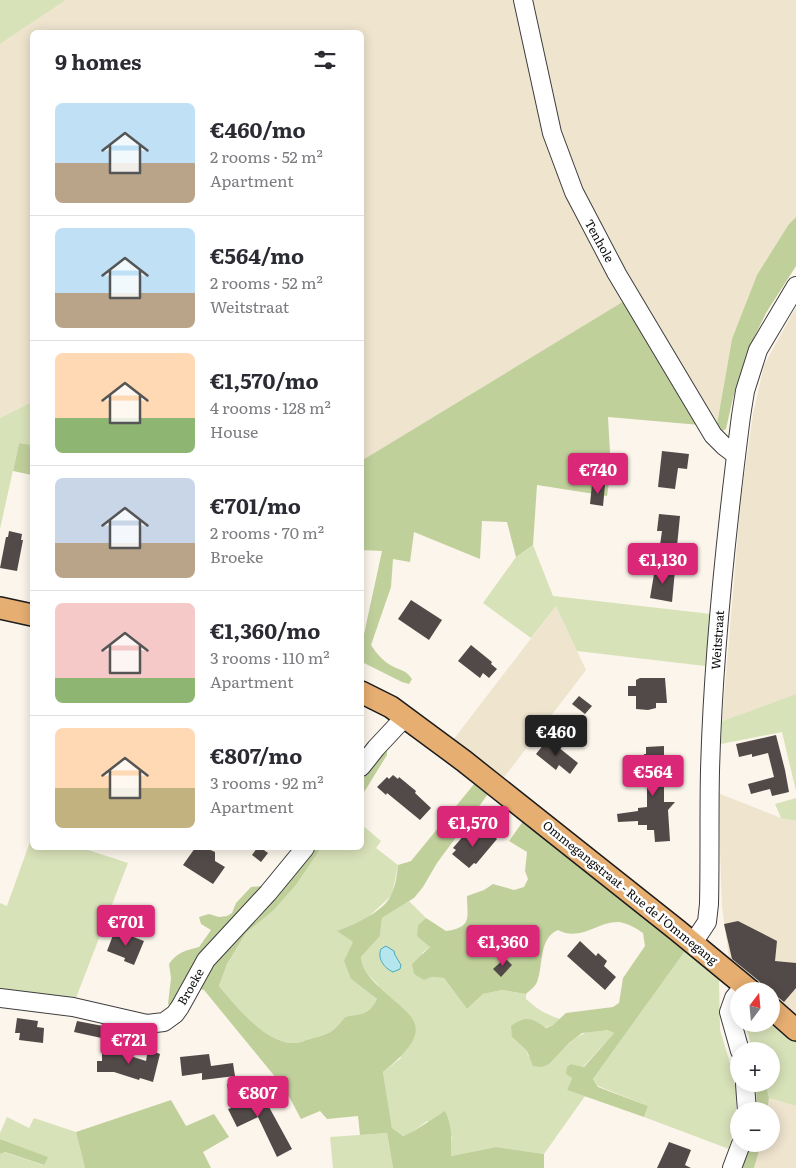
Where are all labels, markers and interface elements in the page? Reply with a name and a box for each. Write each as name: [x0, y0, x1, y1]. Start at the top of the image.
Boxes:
text: 9 homes: [55, 45, 142, 76]
icon: filters: [311, 46, 339, 74]
text: €460/mo: [210, 113, 306, 144]
icon: home: [95, 123, 155, 183]
text: 2 rooms · 52 m²: [210, 144, 323, 168]
text: Apartment: [210, 168, 294, 192]
street label: Tenhole: [581, 216, 619, 265]
text: €564/mo: [210, 239, 304, 270]
icon: home: [95, 248, 155, 308]
text: 2 rooms · 52 m²: [210, 270, 323, 294]
text: Weitstraat: [210, 294, 289, 318]
text: €1,570/mo: [210, 364, 319, 395]
icon: home: [95, 373, 155, 433]
text: 4 rooms · 128 m²: [210, 395, 331, 419]
text: House: [210, 419, 258, 443]
pin: €740: [568, 452, 628, 495]
text: €740: [579, 457, 617, 481]
text: €701/mo: [210, 489, 301, 520]
icon: home: [95, 498, 155, 558]
text: 2 rooms · 70 m²: [210, 520, 324, 544]
pin: €1,130: [622, 542, 704, 585]
text: Broeke: [210, 544, 263, 568]
text: €1,130: [639, 547, 687, 571]
street label: Weitstraat: [706, 609, 728, 670]
text: €1,360/mo: [210, 614, 320, 645]
icon: home: [95, 623, 155, 683]
text: 3 rooms · 110 m²: [210, 645, 330, 669]
text: Apartment: [210, 669, 294, 693]
pin: €460: [526, 714, 586, 757]
text: €460: [536, 719, 576, 743]
text: €807/mo: [210, 739, 302, 770]
icon: home: [95, 748, 155, 808]
pin: €564: [623, 754, 683, 797]
text: €564: [634, 759, 672, 783]
text: 3 rooms · 92 m²: [210, 770, 324, 794]
text: Apartment: [210, 794, 294, 818]
pin: €1,570: [432, 806, 514, 848]
text: €1,570: [448, 810, 498, 834]
street label: Ommegangstraat - Rue de l'Ommegang: [539, 816, 722, 969]
pin: €701: [96, 904, 156, 947]
text: €701: [108, 909, 144, 933]
pin: €1,360: [462, 924, 544, 967]
text: €1,360: [477, 929, 529, 953]
street label: Broeke: [172, 965, 208, 1008]
north arrow: [730, 982, 780, 1032]
map controls: [730, 982, 780, 1152]
pin: €721: [99, 1022, 159, 1065]
text: €721: [111, 1027, 147, 1051]
button: +: [730, 1042, 780, 1092]
pin: €807: [228, 1076, 288, 1118]
text: €807: [239, 1080, 277, 1104]
button: −: [730, 1102, 780, 1152]

